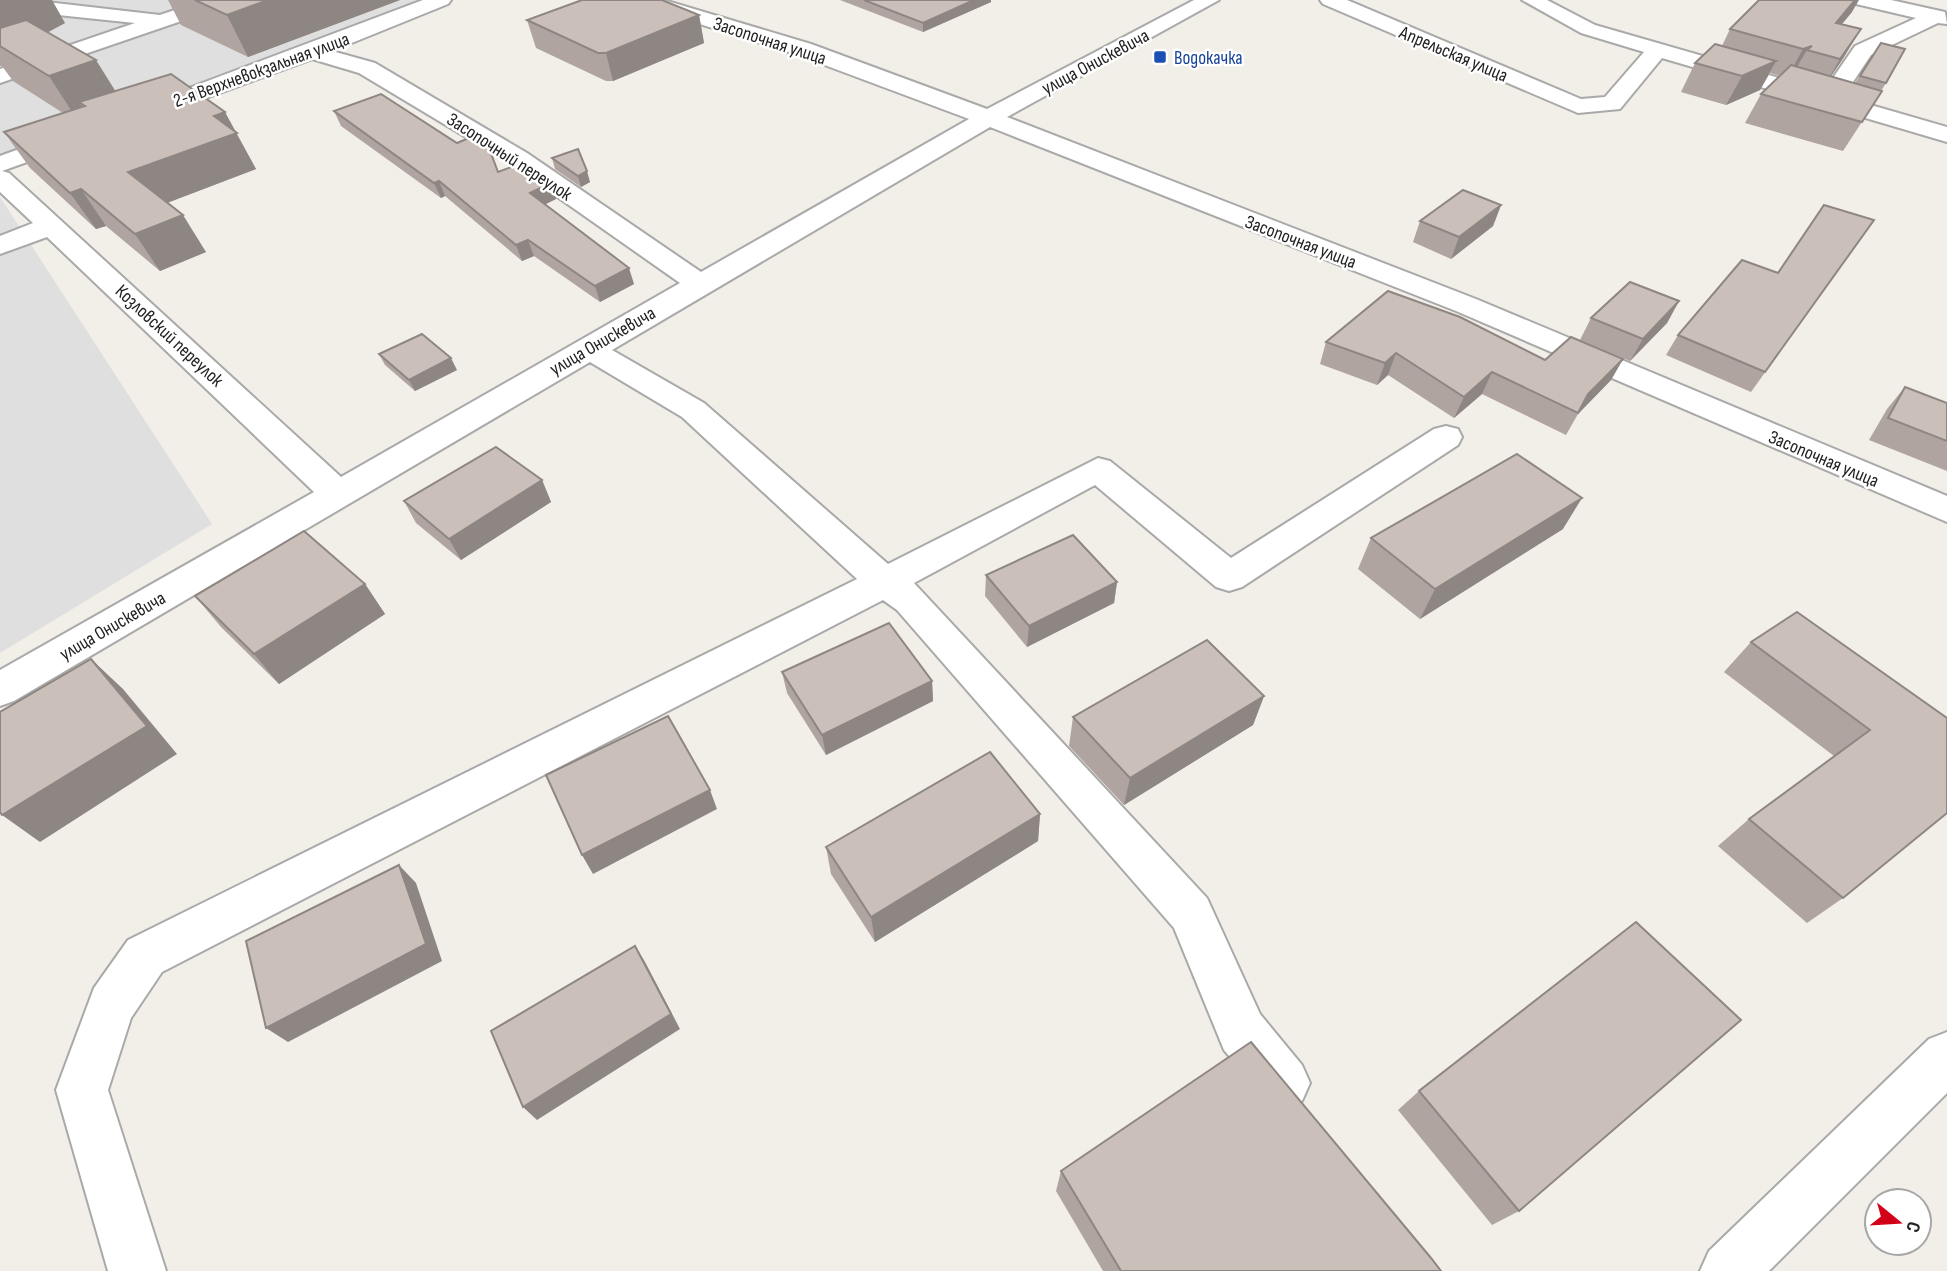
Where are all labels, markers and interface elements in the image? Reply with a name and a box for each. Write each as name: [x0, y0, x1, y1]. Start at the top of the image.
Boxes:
street label: Засопочная улица: [710, 12, 829, 71]
street label: Апрельская улица: [1395, 21, 1511, 88]
street label: улица Онискевича: [1038, 24, 1153, 100]
street label: 2-я Верхневокзальная улица: [170, 28, 353, 113]
place label: Водокачка: [1174, 47, 1243, 70]
marker: Водокачка: [1152, 49, 1168, 65]
street label: Засопочный переулок: [442, 108, 577, 207]
street label: Засопочная улица: [1241, 211, 1359, 274]
street label: Козловский переулок: [110, 280, 228, 393]
street label: улица Онискевича: [546, 302, 660, 381]
street label: Засопочная улица: [1765, 426, 1882, 493]
street label: улица Онискевича: [56, 587, 170, 666]
north arrow: [1863, 1187, 1933, 1257]
text: С: [1900, 1219, 1925, 1235]

